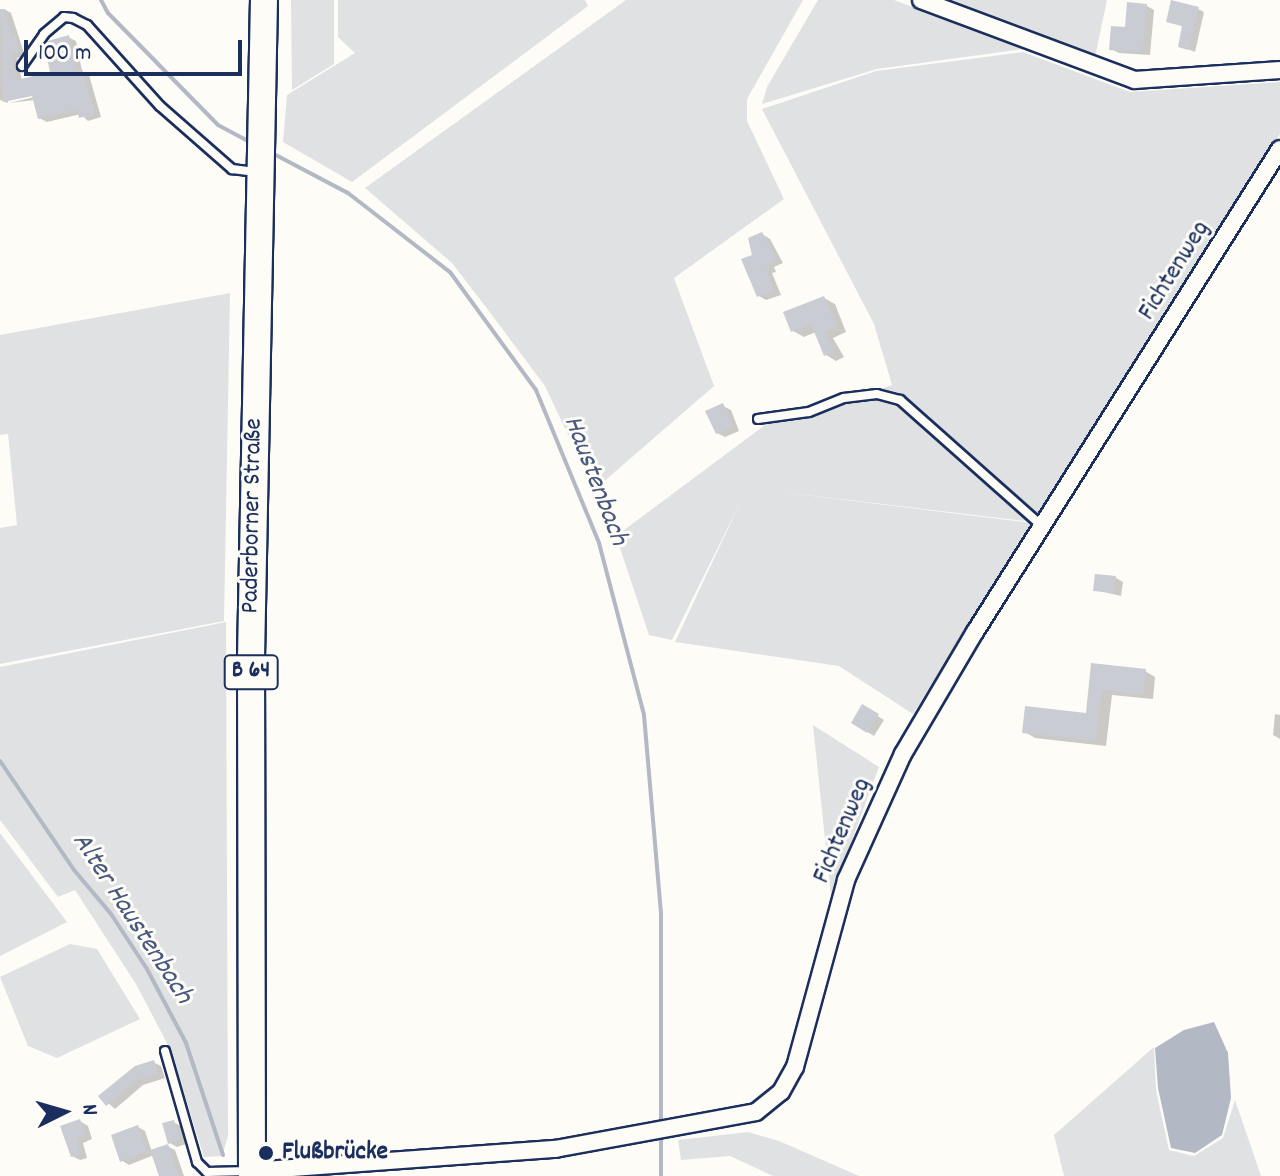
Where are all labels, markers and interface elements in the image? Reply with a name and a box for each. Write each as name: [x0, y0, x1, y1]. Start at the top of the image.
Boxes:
scale bar: [28, 24, 246, 74]
text: 100 m: [38, 37, 91, 71]
street label: Fichtenweg: [1132, 216, 1218, 326]
water label: Haustenbach: [554, 411, 634, 551]
street label: Paderborner Straße: [236, 418, 270, 614]
road number: B 64: [223, 652, 279, 692]
street label: Fichtenweg: [807, 774, 879, 888]
water label: Alter Haustenbach: [63, 827, 199, 1011]
north arrow: [24, 1072, 104, 1152]
text: N: [72, 1103, 104, 1117]
place label: Flußbrücke: [282, 1137, 388, 1169]
marker: Flußbrücke: [257, 1144, 275, 1162]

